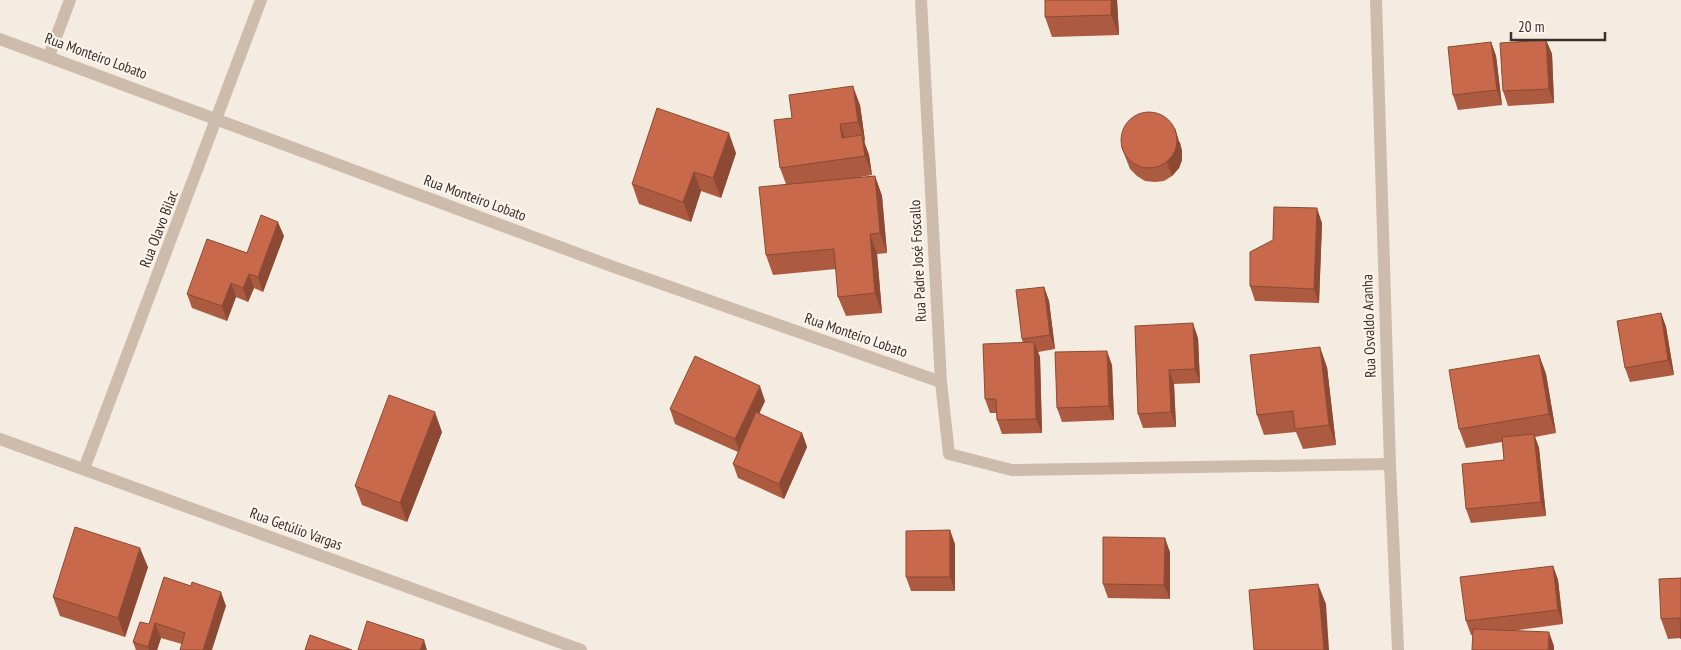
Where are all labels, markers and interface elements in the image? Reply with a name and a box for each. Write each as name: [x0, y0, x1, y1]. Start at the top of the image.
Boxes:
scale bar: [1511, 10, 1605, 42]
text: 20 m: [1518, 17, 1544, 36]
street label: Rua Monteiro Lobato: [42, 28, 150, 83]
street label: Rua Monteiro Lobato: [421, 170, 529, 225]
street label: Rua Olavo Bilac: [135, 187, 182, 270]
street label: Rua Padre José Foscallo: [905, 199, 930, 323]
street label: Rua Osvaldo Aranha: [1357, 274, 1380, 378]
street label: Rua Monteiro Lobato: [802, 308, 910, 361]
street label: Rua Getúlio Vargas: [247, 503, 345, 554]

